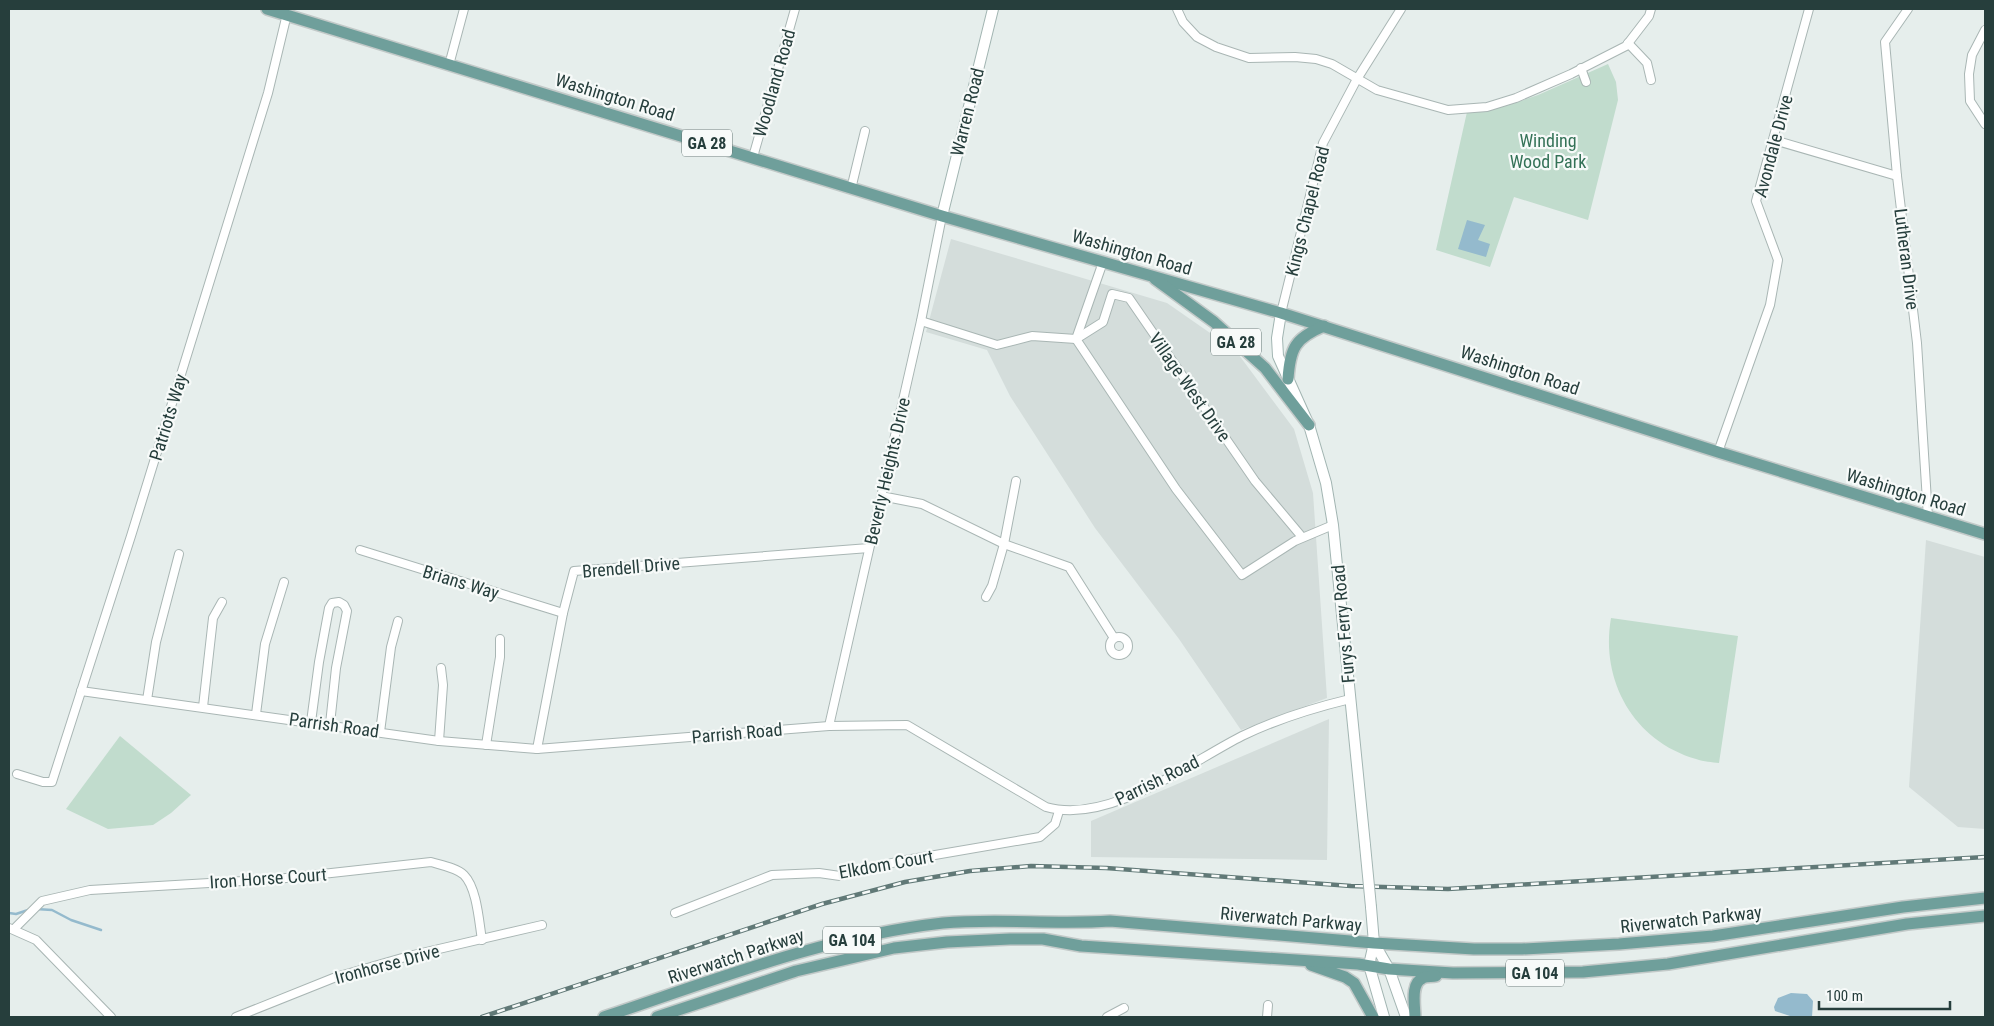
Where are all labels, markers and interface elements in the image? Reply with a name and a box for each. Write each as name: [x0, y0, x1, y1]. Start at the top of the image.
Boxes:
street label: Woodland Road: [749, 27, 799, 139]
street label: Warren Road: [946, 66, 988, 158]
street label: Washington Road: [553, 69, 677, 125]
street label: Avondale Drive: [1749, 92, 1797, 200]
road number: GA 28: [682, 130, 732, 156]
park label: Winding Wood Park: [1510, 130, 1586, 172]
street label: Kings Chapel Road: [1281, 144, 1333, 278]
street label: Lutheran Drive: [1890, 207, 1924, 311]
street label: Washington Road: [1070, 225, 1194, 279]
road number: GA 28: [1211, 328, 1261, 356]
street label: Village West Drive: [1145, 329, 1235, 445]
street label: Washington Road: [1458, 341, 1582, 399]
street label: Patriots Way: [145, 371, 191, 463]
street label: Beverly Heights Drive: [860, 395, 914, 547]
street label: Washington Road: [1844, 464, 1968, 520]
street label: Brendell Drive: [581, 552, 681, 582]
street label: Brians Way: [420, 560, 502, 604]
street label: Furys Ferry Road: [1327, 564, 1359, 684]
street label: Parrish Road: [288, 708, 380, 742]
street label: Parrish Road: [691, 719, 783, 747]
street label: Parrish Road: [1112, 751, 1202, 809]
street label: Elkdom Court: [837, 845, 935, 883]
street label: Iron Horse Court: [209, 863, 327, 893]
street label: Riverwatch Parkway: [1619, 901, 1763, 937]
street label: Riverwatch Parkway: [1219, 902, 1363, 936]
street label: Riverwatch Parkway: [665, 924, 807, 988]
road number: GA 104: [823, 926, 881, 954]
street label: Ironhorse Drive: [332, 940, 442, 988]
road number: GA 104: [1506, 960, 1564, 986]
scale bar: [1819, 978, 1950, 1010]
text: 100 m: [1826, 987, 1863, 1005]

